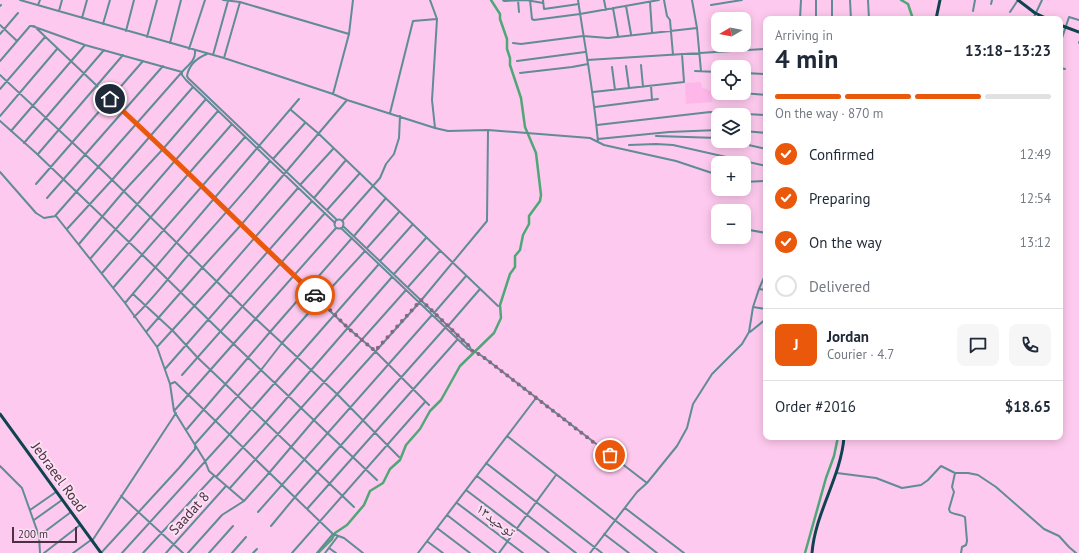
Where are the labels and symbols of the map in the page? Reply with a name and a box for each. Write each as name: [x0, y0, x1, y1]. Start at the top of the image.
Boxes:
north arrow: [711, 12, 751, 52]
pin: [93, 82, 127, 116]
courier: [295, 275, 335, 315]
street label: Jebraeel Road: [27, 438, 90, 515]
pin: [593, 438, 627, 472]
street label: Saadat 8: [165, 488, 213, 538]
street label: توحید۱۳: [473, 499, 519, 541]
scale bar: [12, 525, 77, 544]

